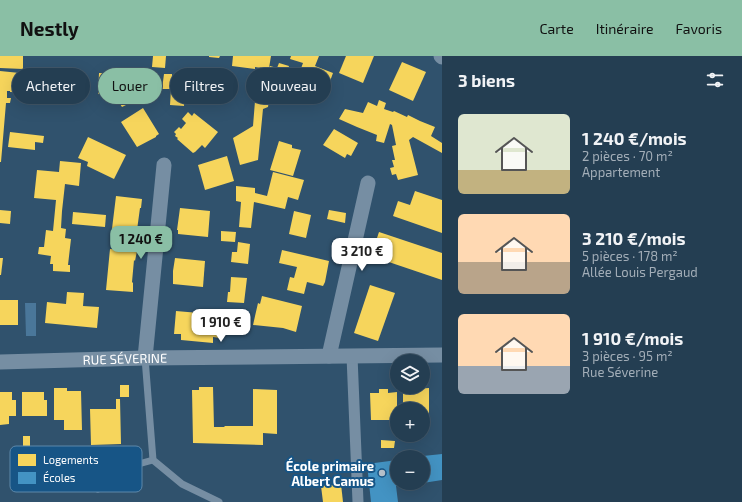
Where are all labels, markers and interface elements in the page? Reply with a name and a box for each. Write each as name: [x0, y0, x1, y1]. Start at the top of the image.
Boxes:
text: Nestly: [20, 17, 79, 40]
text: Carte: [540, 20, 574, 37]
text: Itinéraire: [596, 20, 654, 37]
text: Favoris: [676, 20, 722, 37]
chip: Acheter: [12, 68, 90, 104]
chip: Louer: [98, 68, 162, 104]
chip: Filtres: [170, 68, 238, 104]
chip: Nouveau: [246, 68, 331, 104]
icon: filters: [704, 69, 726, 91]
text: 3 biens: [458, 70, 515, 90]
text: 1 240 €/mois: [582, 128, 687, 148]
icon: home: [490, 130, 538, 178]
text: 2 pièces · 70 m²: [582, 148, 673, 164]
text: Appartement: [582, 164, 660, 180]
pin: 1 240 €: [104, 226, 178, 260]
text: 3 210 €/mois: [582, 228, 685, 248]
icon: home: [490, 230, 538, 278]
text: 1 240 €: [119, 231, 163, 247]
pin: 3 210 €: [325, 238, 399, 272]
text: 3 210 €: [341, 243, 383, 259]
text: 5 pièces · 178 m²: [582, 248, 678, 264]
text: Allée Louis Pergaud: [582, 264, 698, 280]
pin: 1 910 €: [184, 309, 258, 343]
text: 1 910 €: [200, 314, 242, 330]
text: 1 910 €/mois: [582, 328, 683, 348]
icon: home: [490, 330, 538, 378]
text: 3 pièces · 95 m²: [582, 348, 673, 364]
street label: RUE SÉVERINE: [82, 350, 167, 368]
map controls: [390, 354, 430, 490]
button: layers: [390, 354, 430, 394]
text: Rue Séverine: [582, 364, 658, 380]
button: +: [390, 402, 430, 442]
legend: [10, 446, 142, 492]
button: −: [390, 450, 430, 490]
text: Logements: [43, 453, 99, 466]
place label: École primaire Albert Camus: [286, 457, 374, 489]
marker: École primaire Albert Camus: [377, 468, 387, 478]
text: Écoles: [43, 471, 76, 484]

